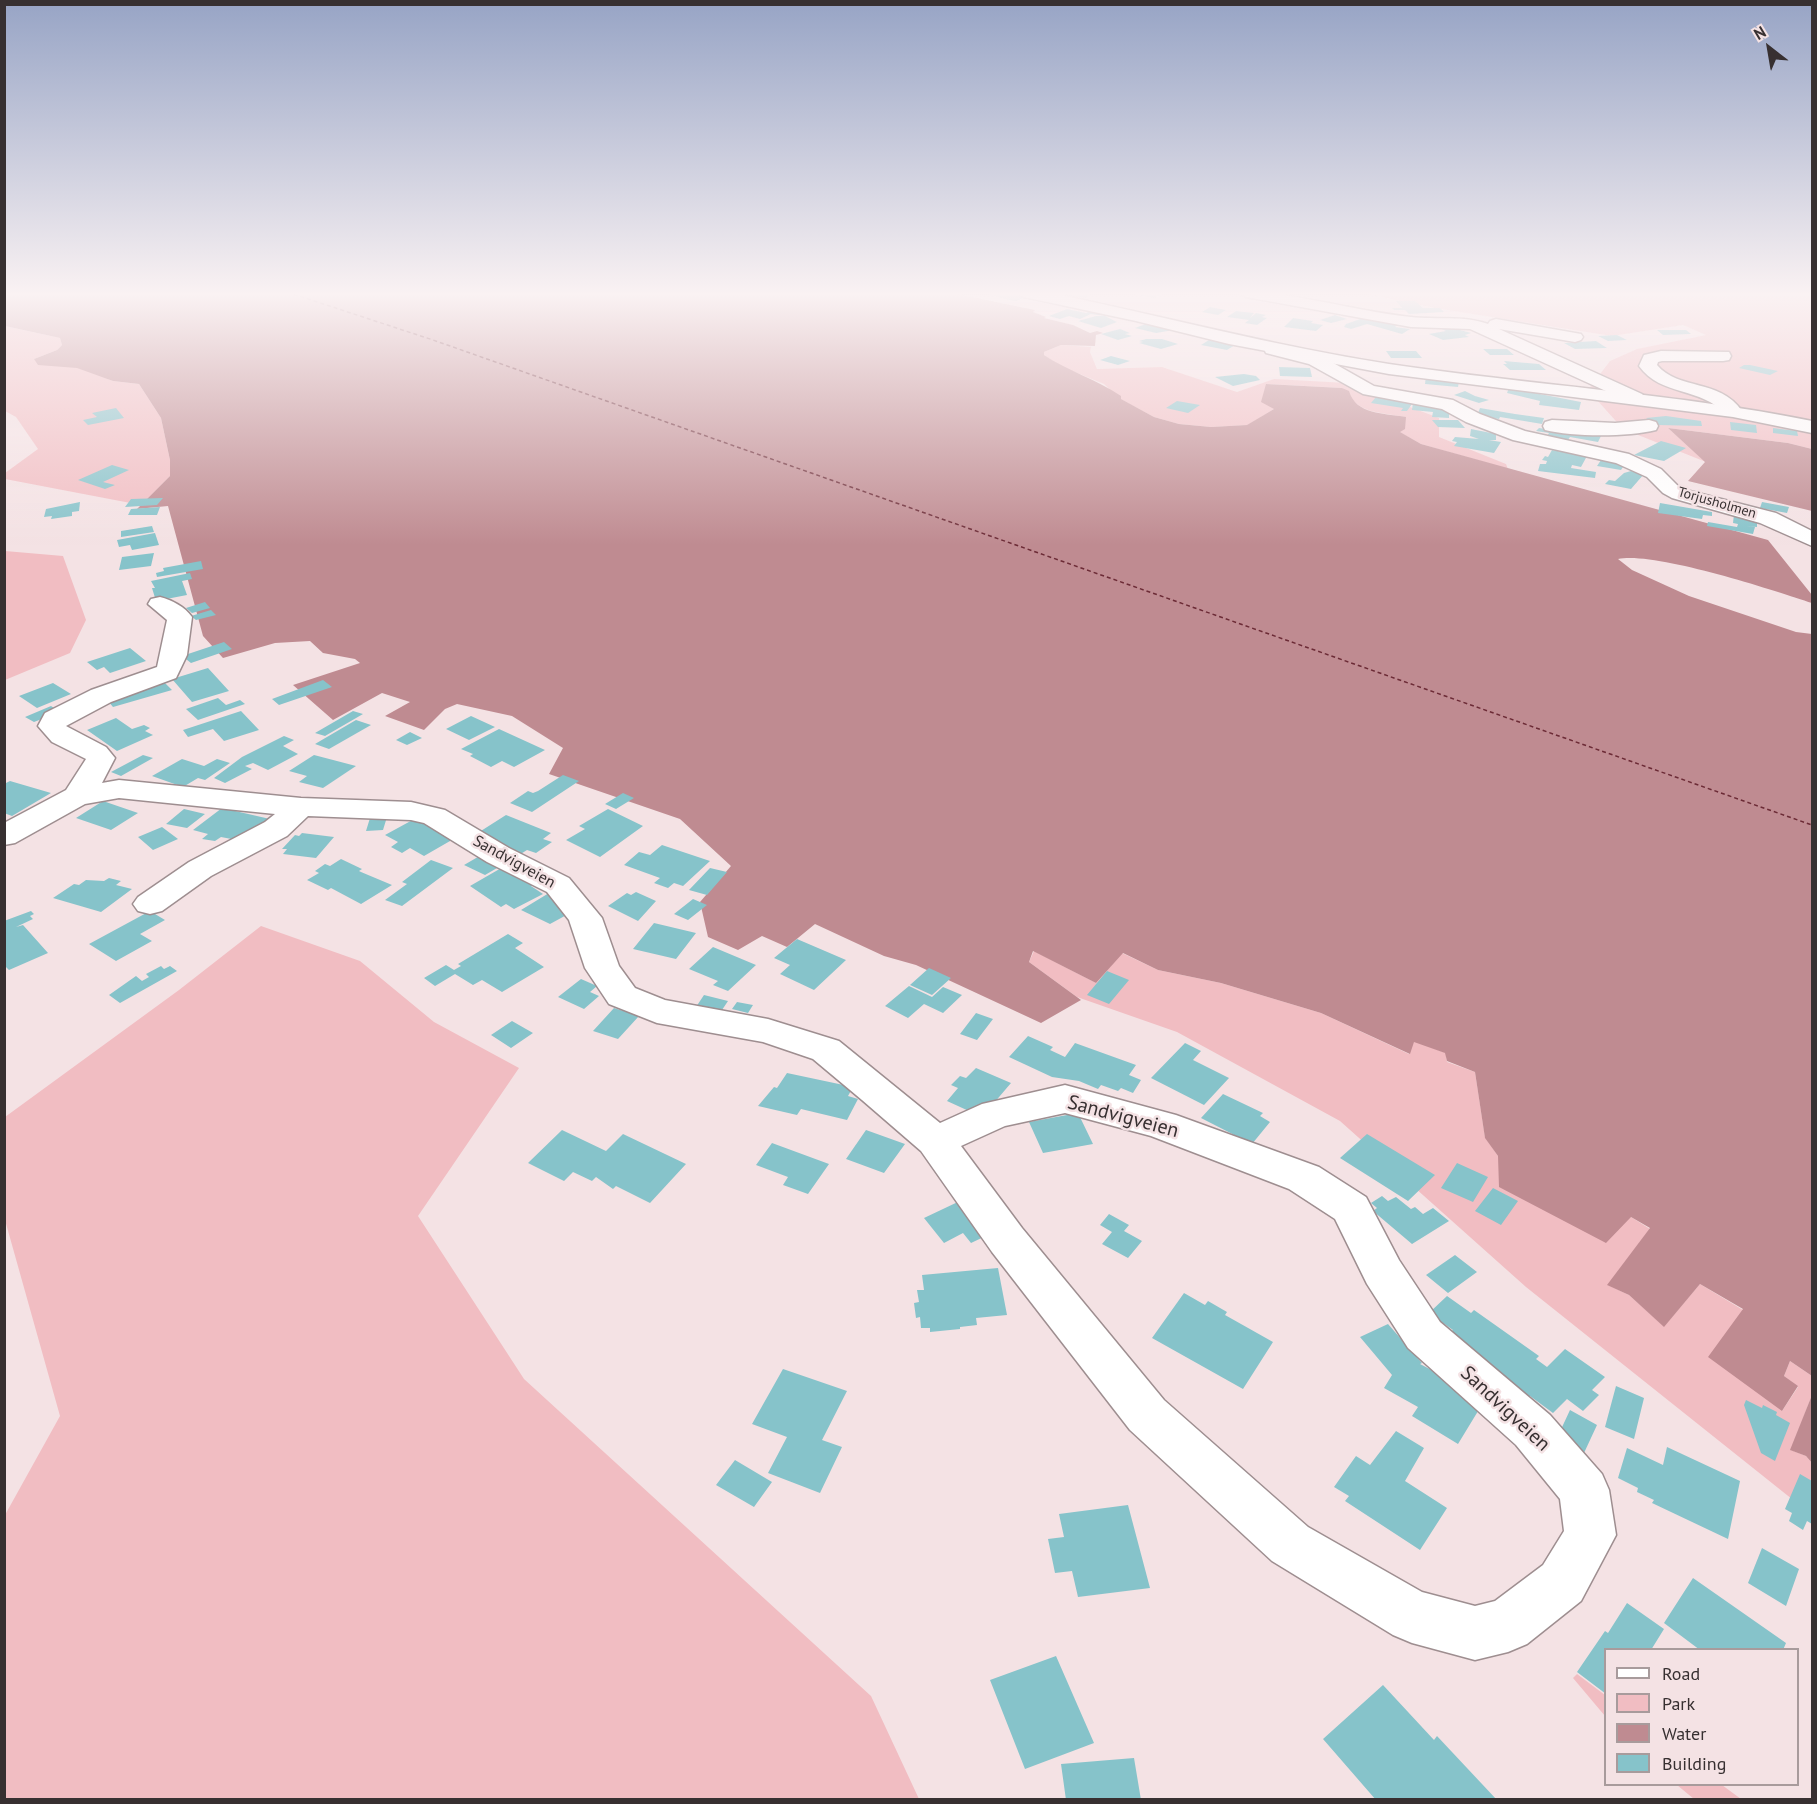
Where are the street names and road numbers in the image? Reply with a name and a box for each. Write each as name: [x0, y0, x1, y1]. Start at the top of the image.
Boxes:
street label: Torjusholmen: [1676, 484, 1758, 522]
street label: Sandvigveien: [469, 831, 559, 893]
street label: Sandvigveien: [1065, 1091, 1181, 1143]
street label: Sandvigveien: [1455, 1361, 1555, 1457]

